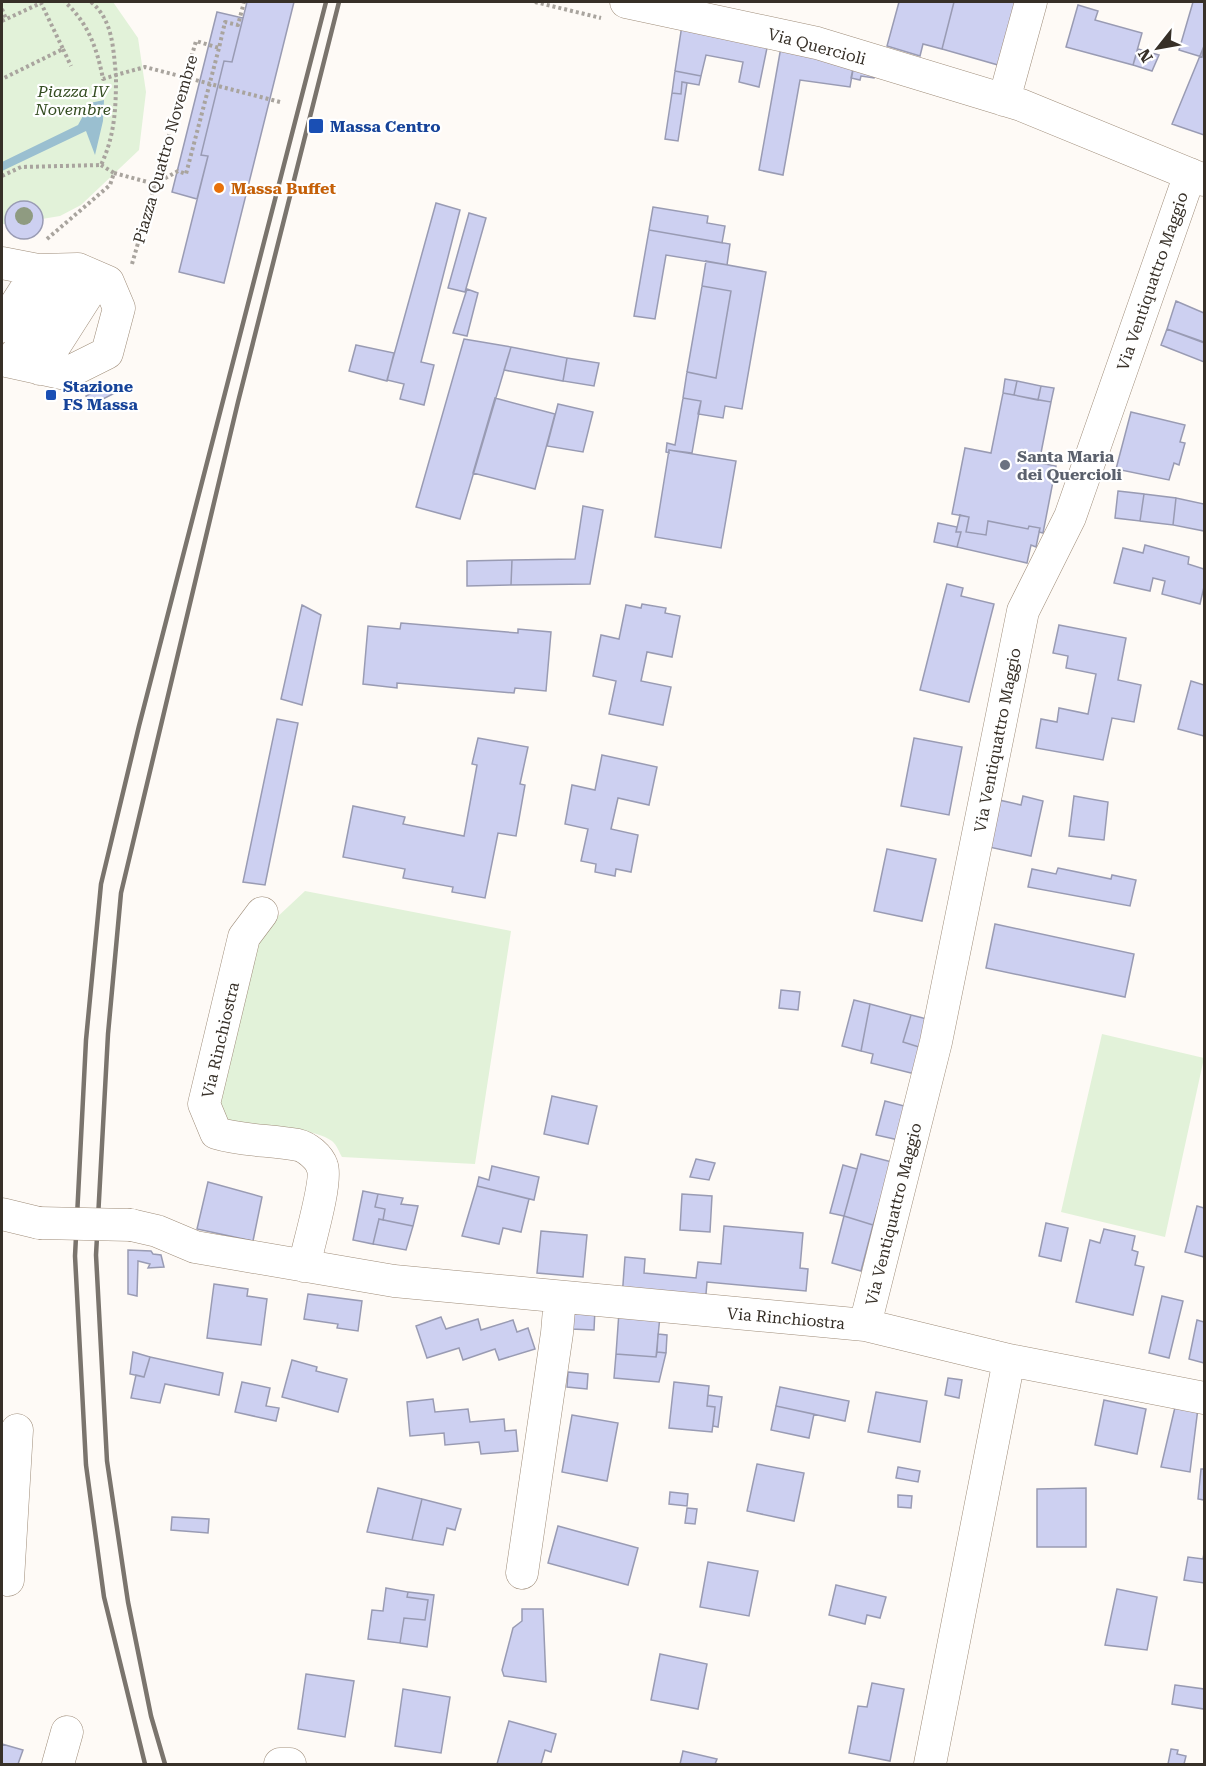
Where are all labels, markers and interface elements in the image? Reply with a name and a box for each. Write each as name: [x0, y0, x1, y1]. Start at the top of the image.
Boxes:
north arrow: [1128, 18, 1188, 78]
street label: Via Quercioli: [766, 24, 868, 69]
text: N: [1134, 45, 1157, 66]
street label: Piazza Quattro Novembre: [129, 52, 202, 246]
park label: Piazza IV Novembre: [34, 82, 111, 119]
marker: Massa Centro: [307, 117, 325, 135]
place label: Massa Centro: [330, 117, 440, 136]
place label: Massa Buffet: [231, 179, 336, 198]
marker: Massa Buffet: [212, 181, 226, 195]
street label: Via Ventiquattro Maggio: [1113, 189, 1192, 373]
place label: Stazione FS Massa: [63, 377, 138, 414]
marker: Stazione FS Massa: [44, 388, 58, 402]
place label: Santa Maria dei Quercioli: [1017, 447, 1123, 484]
marker: Santa Maria dei Quercioli: [998, 458, 1012, 472]
street label: Via Ventiquattro Maggio: [970, 646, 1025, 834]
street label: Via Rinchiostra: [198, 980, 243, 1100]
street label: Via Ventiquattro Maggio: [862, 1121, 925, 1307]
street label: Via Rinchiostra: [726, 1304, 846, 1333]

